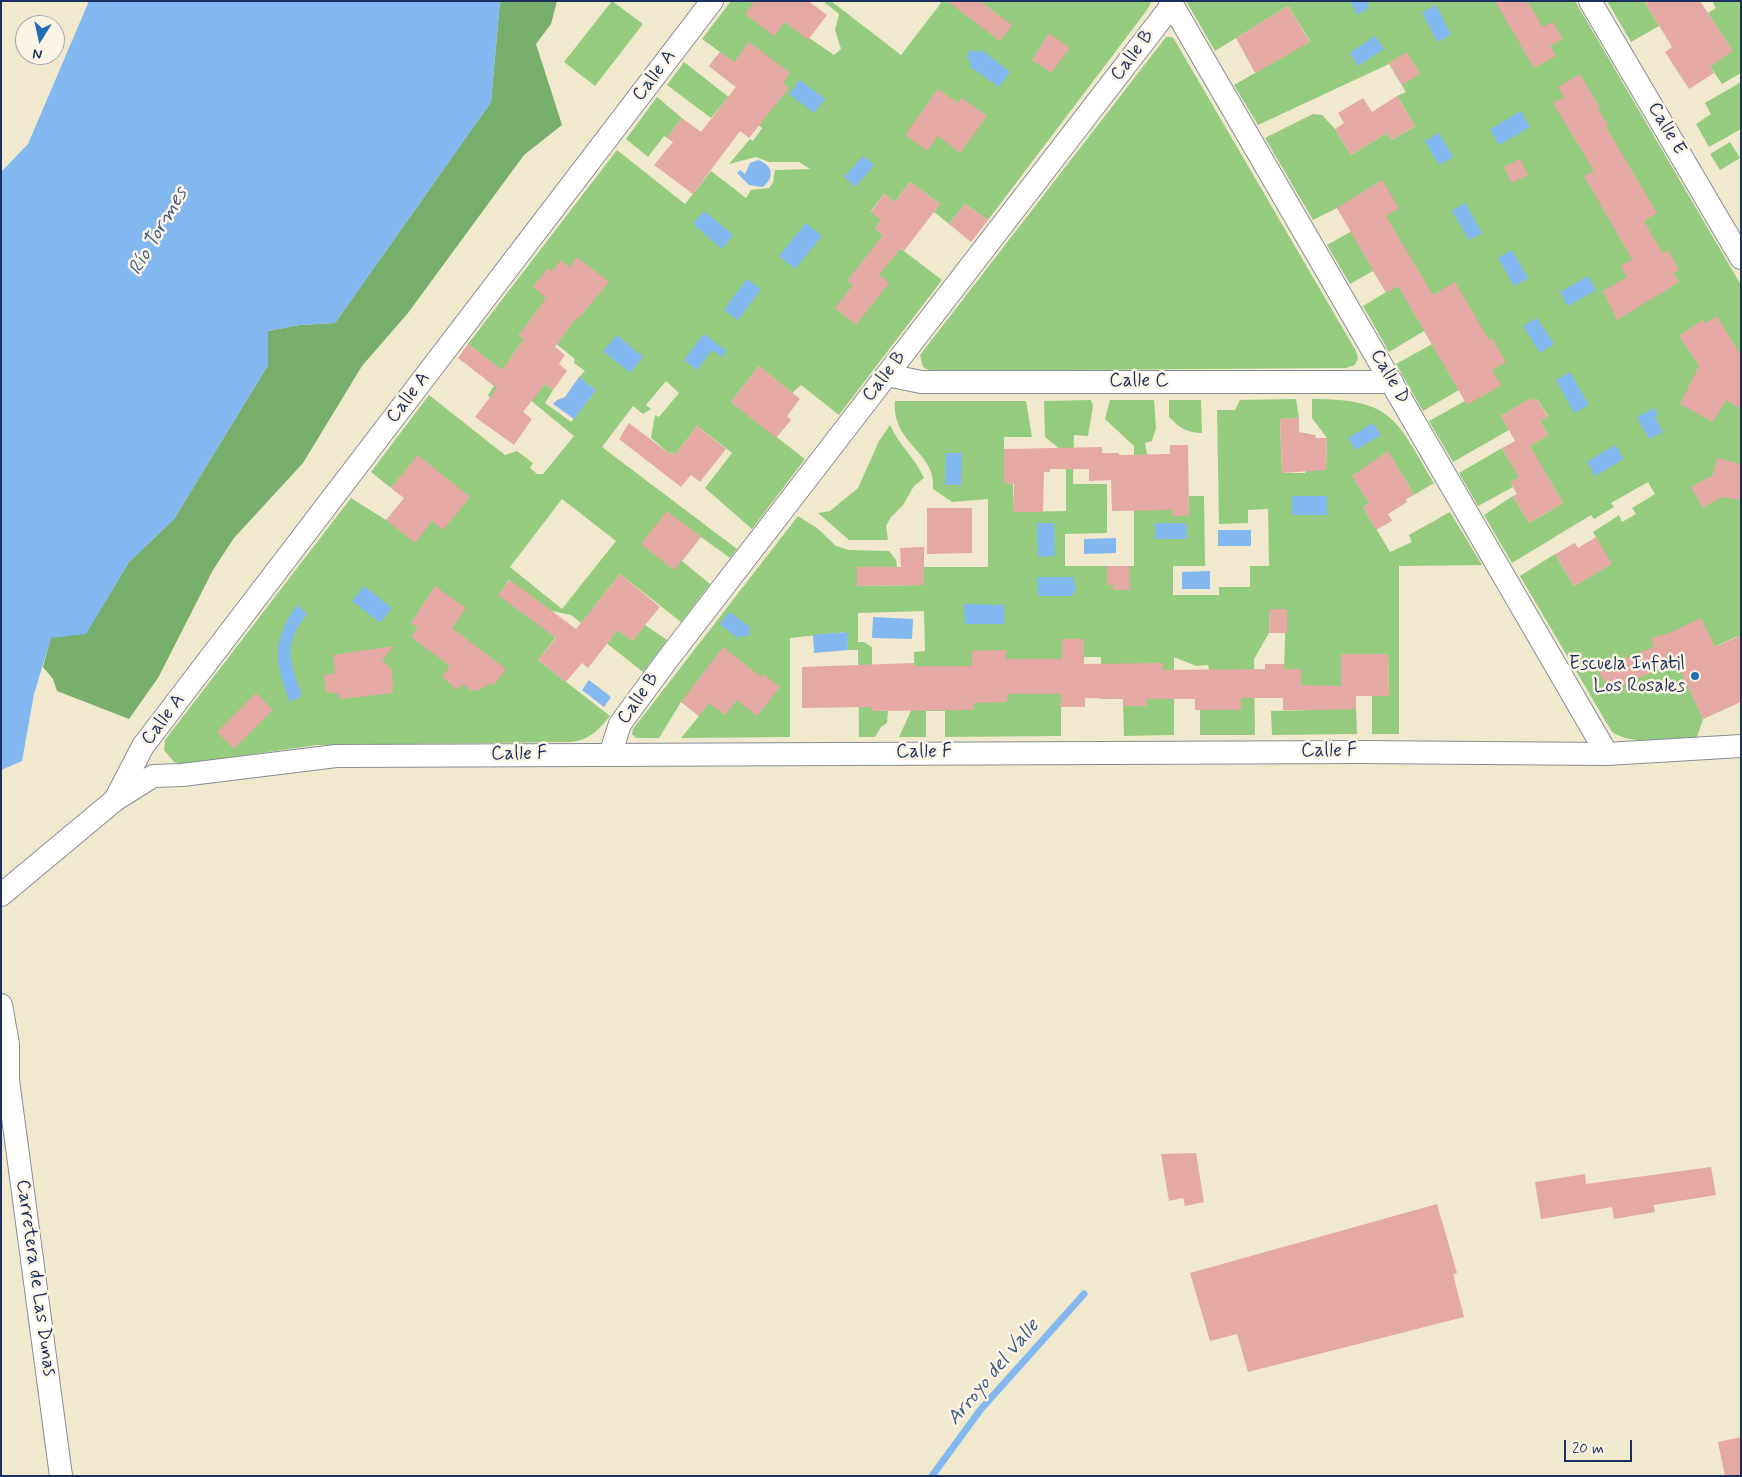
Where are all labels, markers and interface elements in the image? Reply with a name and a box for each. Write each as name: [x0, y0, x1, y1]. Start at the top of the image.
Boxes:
north arrow: [15, 15, 65, 65]
street label: Calle B: [1106, 26, 1160, 86]
text: N: [31, 44, 44, 63]
street label: Calle A: [628, 46, 682, 106]
street label: Calle E: [1642, 99, 1690, 159]
water label: Río Tormes: [124, 184, 194, 280]
street label: Calle D: [1364, 346, 1414, 408]
street label: Calle B: [858, 347, 912, 407]
street label: Calle A: [382, 368, 436, 428]
street label: Calle C: [1109, 371, 1169, 393]
place label: Escuela Infatil Los Rosales: [1569, 654, 1685, 698]
street label: Calle B: [613, 669, 665, 729]
marker: Escuela Infatil Los Rosales: [1689, 670, 1701, 682]
street label: Calle A: [137, 690, 191, 750]
street label: Calle F: [1301, 741, 1357, 763]
street label: Calle F: [896, 742, 952, 764]
street label: Calle F: [491, 744, 547, 766]
street label: Carretera de Las Dunas: [10, 1178, 60, 1378]
water label: Arroyo del Valle: [943, 1315, 1045, 1431]
scale bar: [1567, 1430, 1634, 1462]
text: 20 m: [1572, 1439, 1604, 1459]

